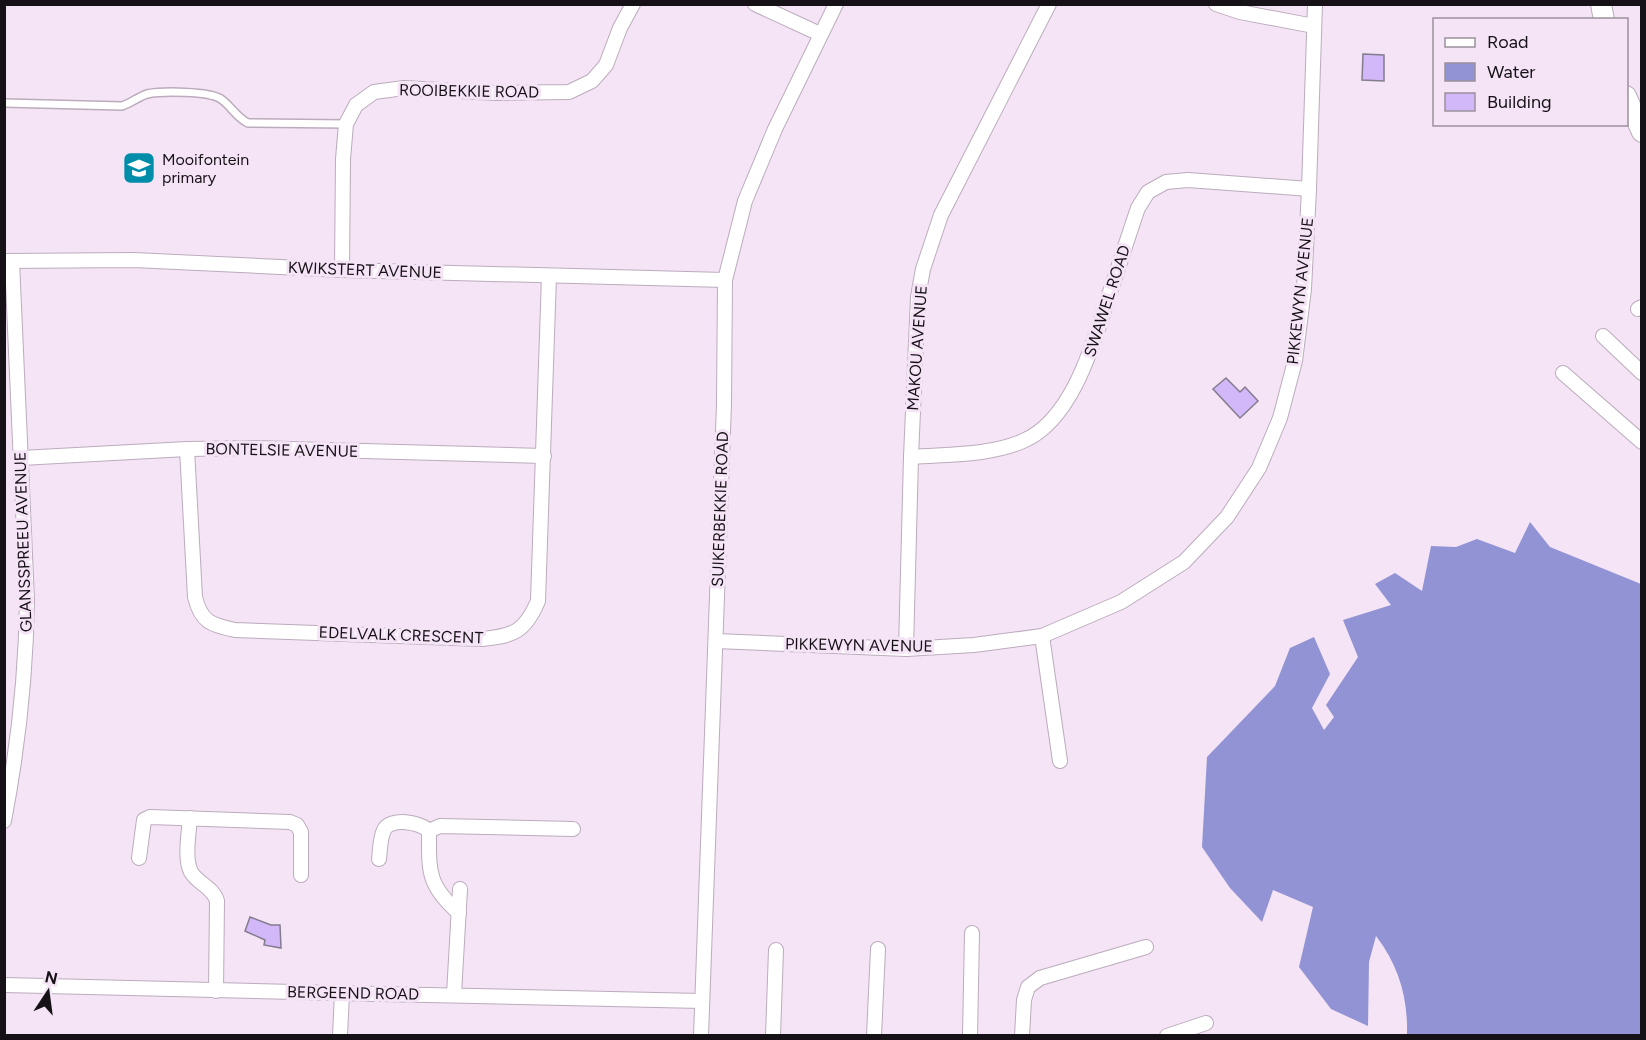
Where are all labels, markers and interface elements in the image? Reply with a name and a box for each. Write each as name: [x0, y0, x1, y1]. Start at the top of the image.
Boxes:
legend: [1433, 18, 1628, 126]
text: Road: [1487, 31, 1528, 53]
text: Water: [1487, 61, 1535, 83]
street label: ROOIBEKKIE ROAD: [399, 80, 539, 102]
text: Building: [1487, 91, 1552, 113]
school or university icon: Mooifontein primary: [121, 150, 157, 186]
place label: Mooifontein primary: [162, 150, 249, 187]
street label: PIKKEWYN AVENUE: [1283, 216, 1317, 366]
street label: SWAWEL ROAD: [1080, 243, 1134, 359]
street label: KWIKSTERT AVENUE: [288, 258, 442, 282]
street label: MAKOU AVENUE: [903, 285, 931, 411]
street label: SUIKERBEKKIE ROAD: [708, 431, 732, 587]
street label: BONTELSIE AVENUE: [206, 439, 358, 461]
street label: GLANSSPREEU AVENUE: [10, 451, 36, 633]
street label: EDELVALK CRESCENT: [318, 623, 484, 647]
street label: PIKKEWYN AVENUE: [785, 634, 933, 656]
north arrow: [18, 962, 78, 1022]
text: N: [43, 967, 59, 989]
street label: BERGEEND ROAD: [287, 982, 419, 1004]

